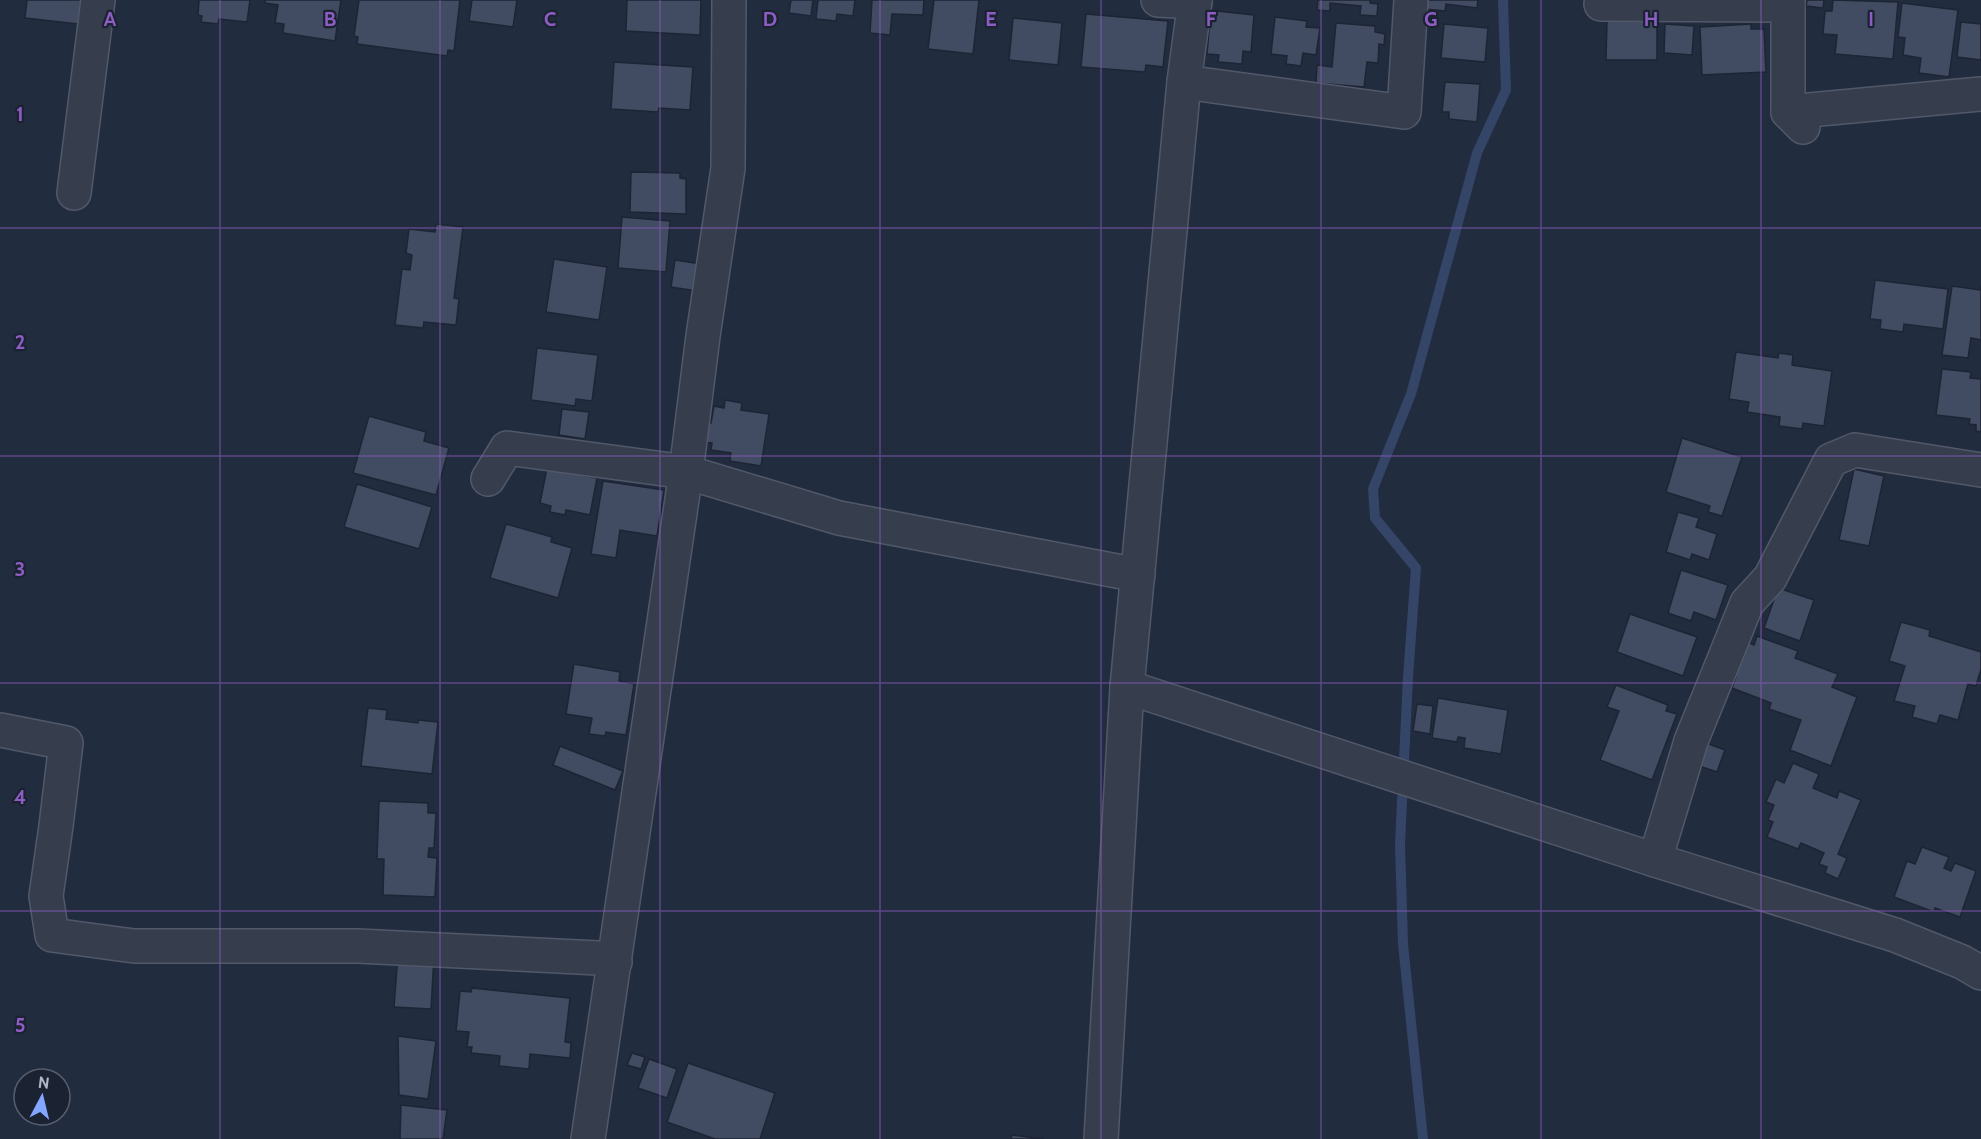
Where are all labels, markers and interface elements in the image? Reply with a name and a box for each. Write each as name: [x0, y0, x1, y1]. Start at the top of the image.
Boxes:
text: A: [104, 7, 117, 31]
text: B: [324, 7, 336, 31]
text: C: [544, 7, 556, 31]
text: D: [763, 7, 777, 31]
text: E: [985, 7, 997, 31]
text: F: [1206, 7, 1217, 31]
text: G: [1424, 7, 1438, 31]
text: H: [1644, 7, 1658, 31]
text: I: [1868, 7, 1874, 31]
text: 1: [16, 102, 24, 126]
text: 2: [15, 330, 25, 354]
text: 3: [15, 557, 25, 581]
text: 4: [14, 785, 26, 809]
text: 5: [15, 1013, 25, 1037]
north arrow: [12, 1067, 72, 1127]
text: N: [37, 1072, 51, 1093]

